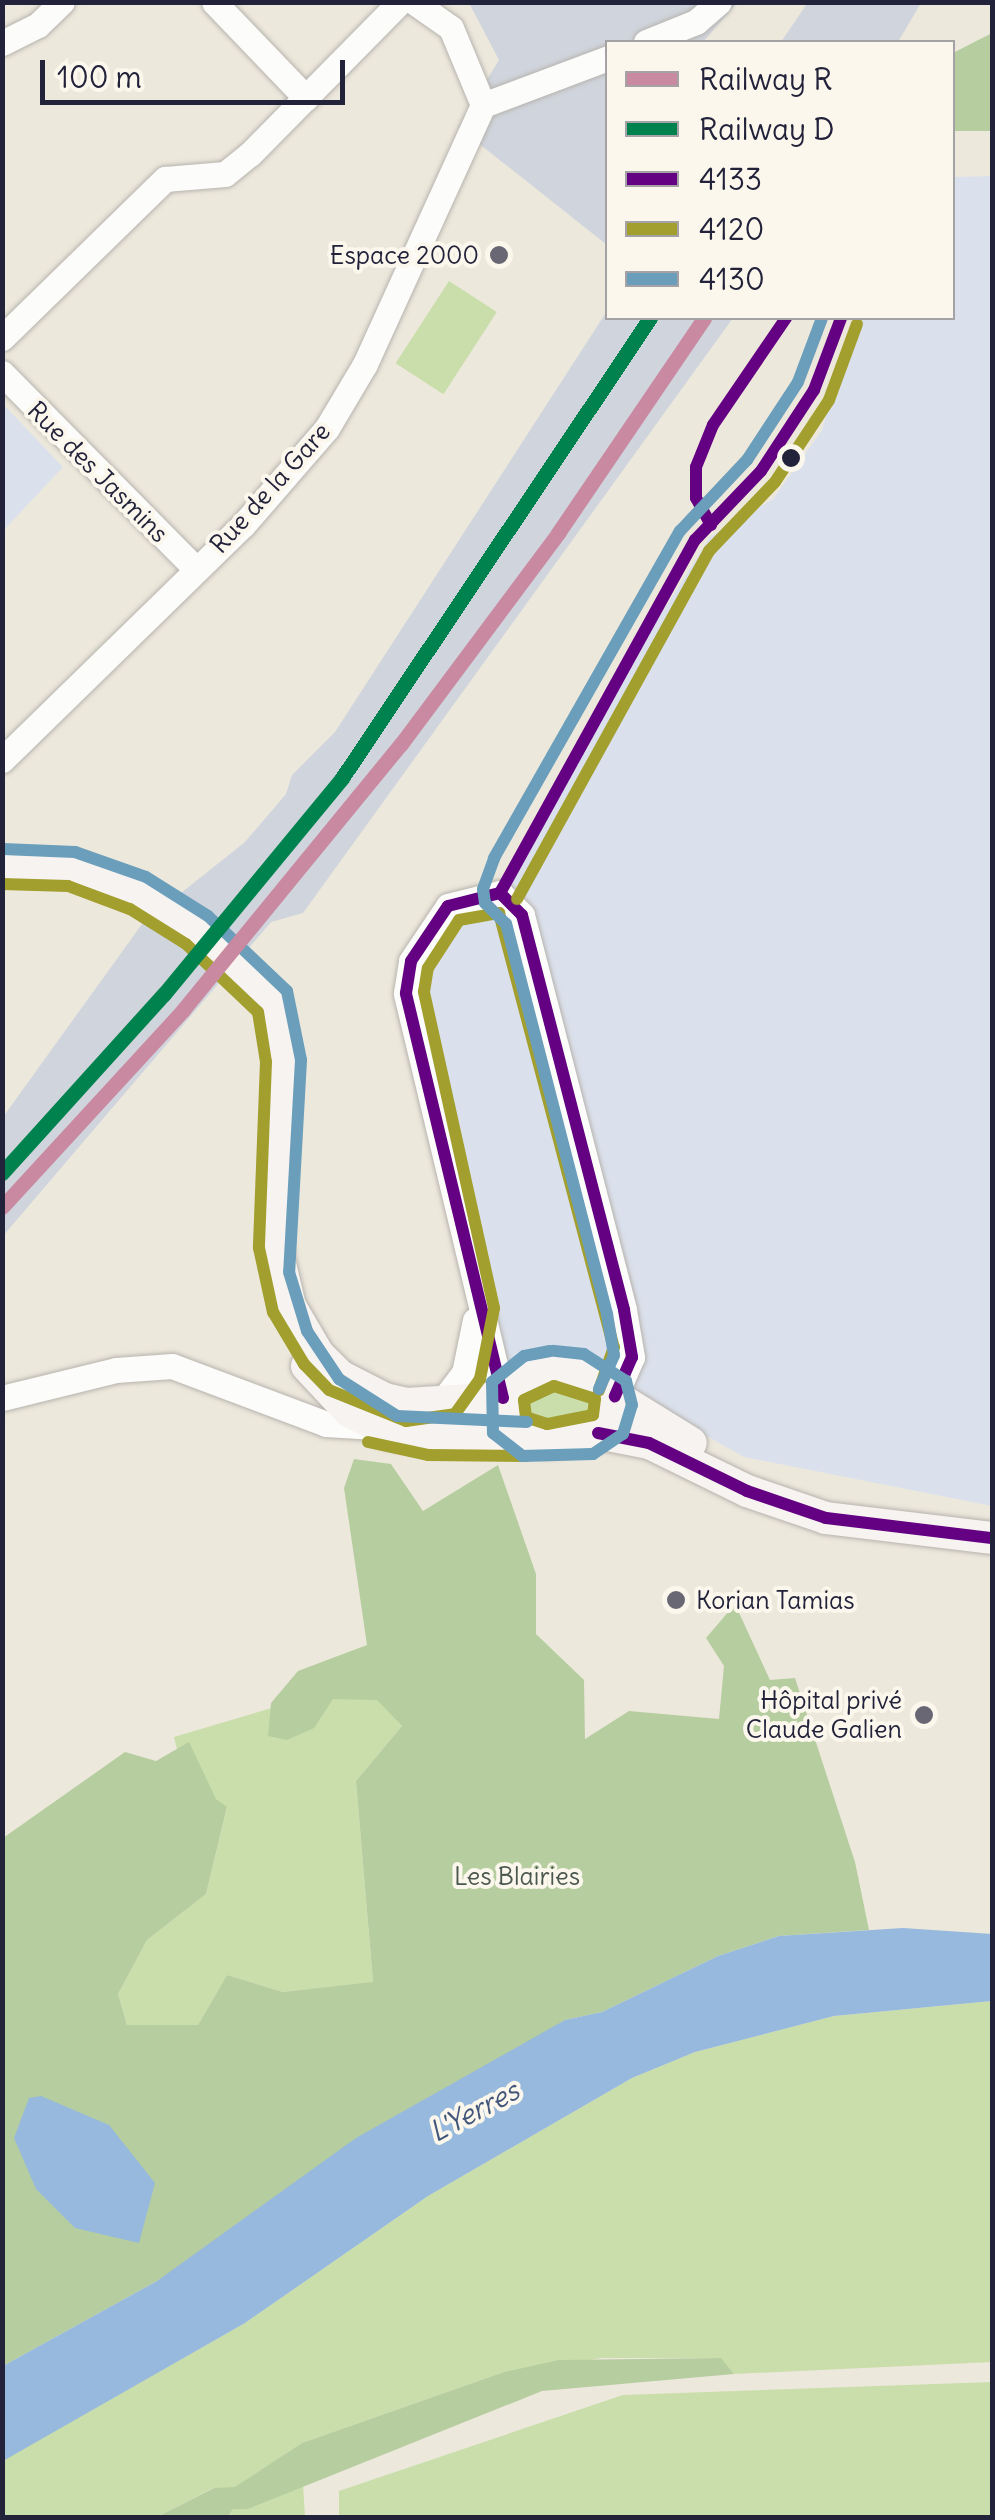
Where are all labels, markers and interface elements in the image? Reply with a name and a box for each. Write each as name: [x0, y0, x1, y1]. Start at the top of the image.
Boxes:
scale bar: [45, 40, 350, 102]
legend: [605, 40, 955, 320]
text: 100 m: [57, 58, 142, 96]
text: Railway R: [699, 60, 832, 98]
text: Railway D: [699, 110, 835, 148]
text: 4133: [699, 160, 762, 198]
text: 4120: [699, 210, 764, 248]
place label: Espace 2000: [330, 240, 479, 270]
marker: Espace 2000: [488, 244, 510, 266]
text: 4130: [699, 260, 765, 298]
street label: Rue des Jasmins: [21, 395, 175, 549]
street label: Rue de la Gare: [204, 417, 336, 559]
unlabelled marker: [781, 448, 801, 468]
place label: Korian Tamias: [696, 1585, 855, 1615]
marker: Korian Tamias: [665, 1589, 687, 1611]
place label: Hôpital privé Claude Galien: [746, 1686, 902, 1745]
marker: Hôpital privé Claude Galien: [911, 1702, 937, 1728]
park label: Les Blairies: [454, 1861, 580, 1891]
water label: L'Yerres: [424, 2074, 524, 2148]

